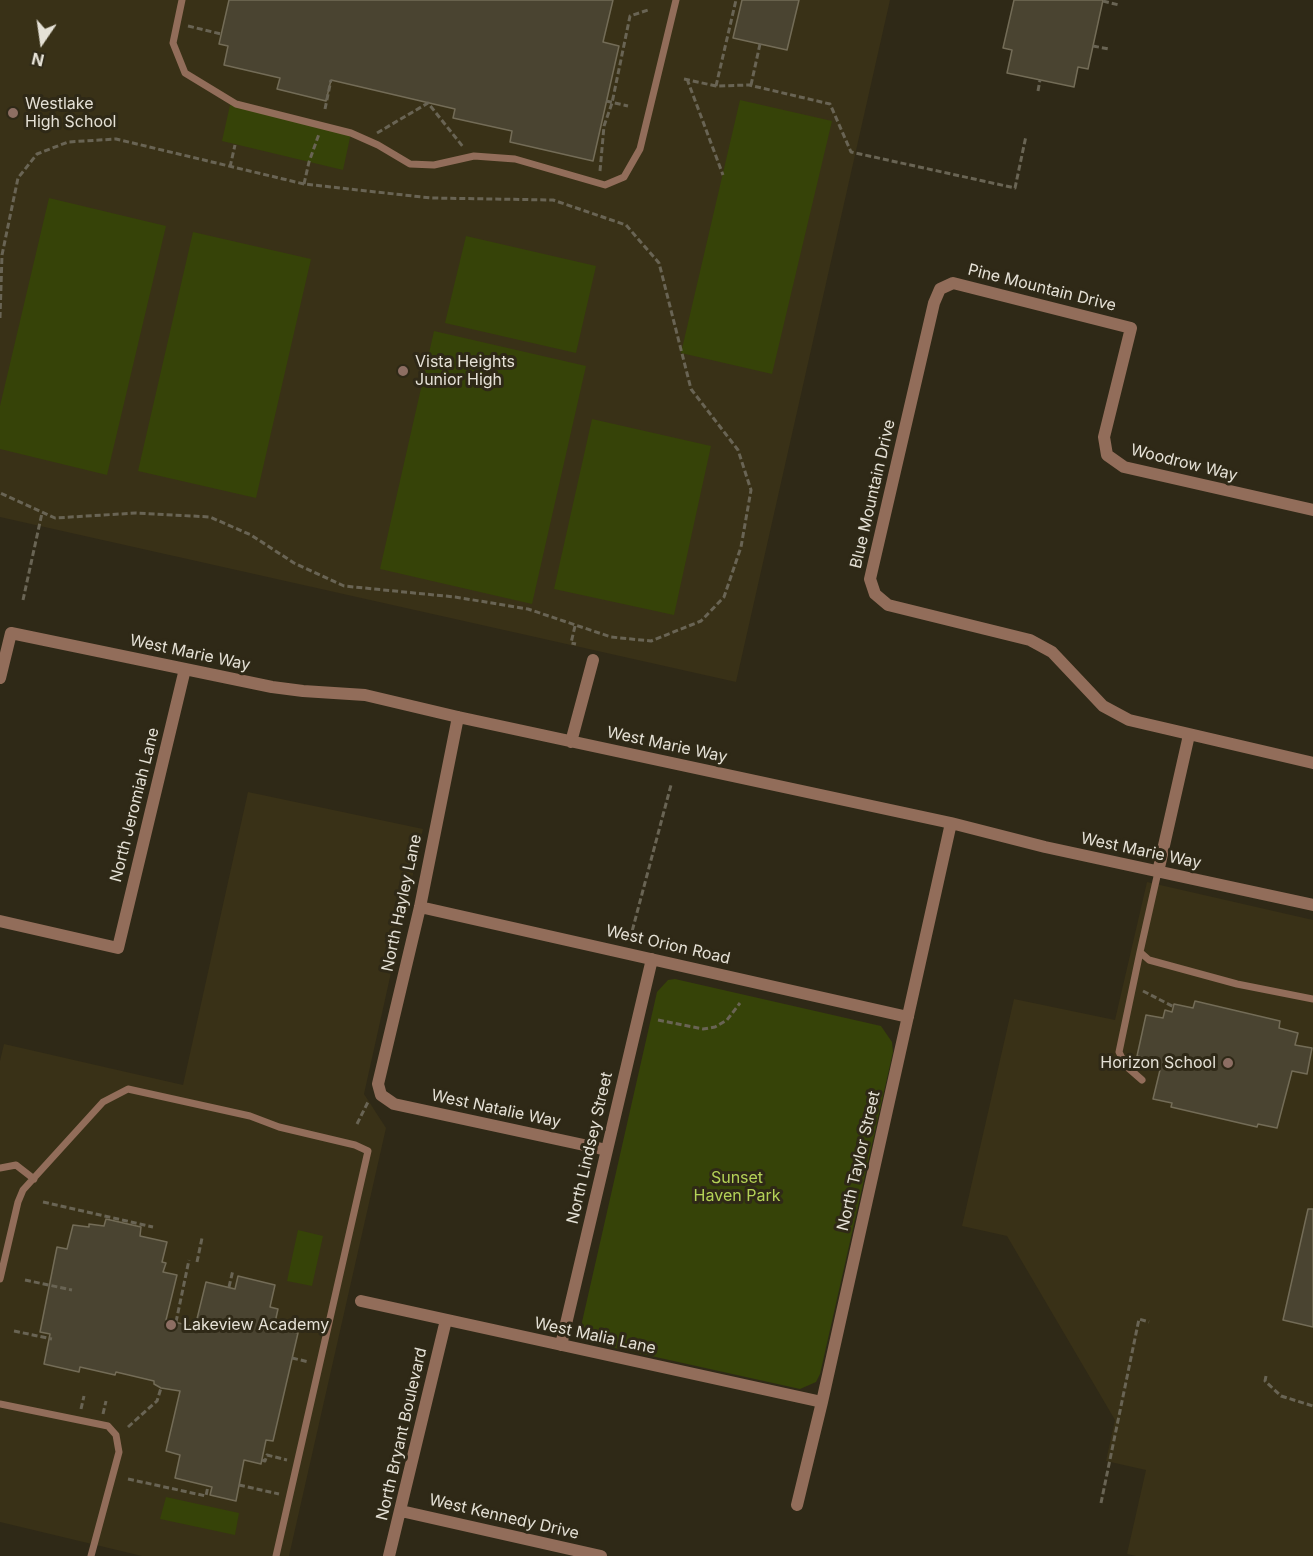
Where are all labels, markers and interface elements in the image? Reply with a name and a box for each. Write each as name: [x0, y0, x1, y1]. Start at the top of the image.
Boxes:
north arrow: [12, 12, 72, 72]
text: N: [30, 48, 46, 71]
place label: Westlake High School: [25, 94, 116, 132]
marker: Westlake High School: [6, 106, 20, 120]
street label: Pine Mountain Drive: [966, 260, 1118, 316]
place label: Vista Heights Junior High: [415, 352, 515, 390]
marker: Vista Heights Junior High: [396, 364, 410, 378]
street label: Blue Mountain Drive: [847, 418, 899, 570]
street label: Woodrow Way: [1129, 440, 1239, 486]
street label: West Marie Way: [128, 631, 252, 675]
street label: West Marie Way: [605, 723, 729, 767]
street label: North Jeromiah Lane: [107, 726, 163, 884]
street label: West Marie Way: [1079, 829, 1203, 873]
street label: North Hayley Lane: [378, 833, 426, 973]
street label: West Orion Road: [604, 921, 732, 969]
place label: Horizon School: [1100, 1053, 1216, 1073]
marker: Horizon School: [1221, 1056, 1235, 1070]
street label: North Lindsey Street: [563, 1070, 617, 1226]
street label: West Natalie Way: [429, 1086, 563, 1132]
street label: North Taylor Street: [834, 1089, 884, 1233]
park label: Sunset Haven Park: [694, 1168, 780, 1206]
street label: West Malia Lane: [532, 1314, 658, 1358]
place label: Lakeview Academy: [183, 1315, 329, 1335]
marker: Lakeview Academy: [164, 1318, 178, 1332]
street label: North Bryant Boulevard: [373, 1346, 431, 1522]
street label: West Kennedy Drive: [427, 1490, 581, 1544]

